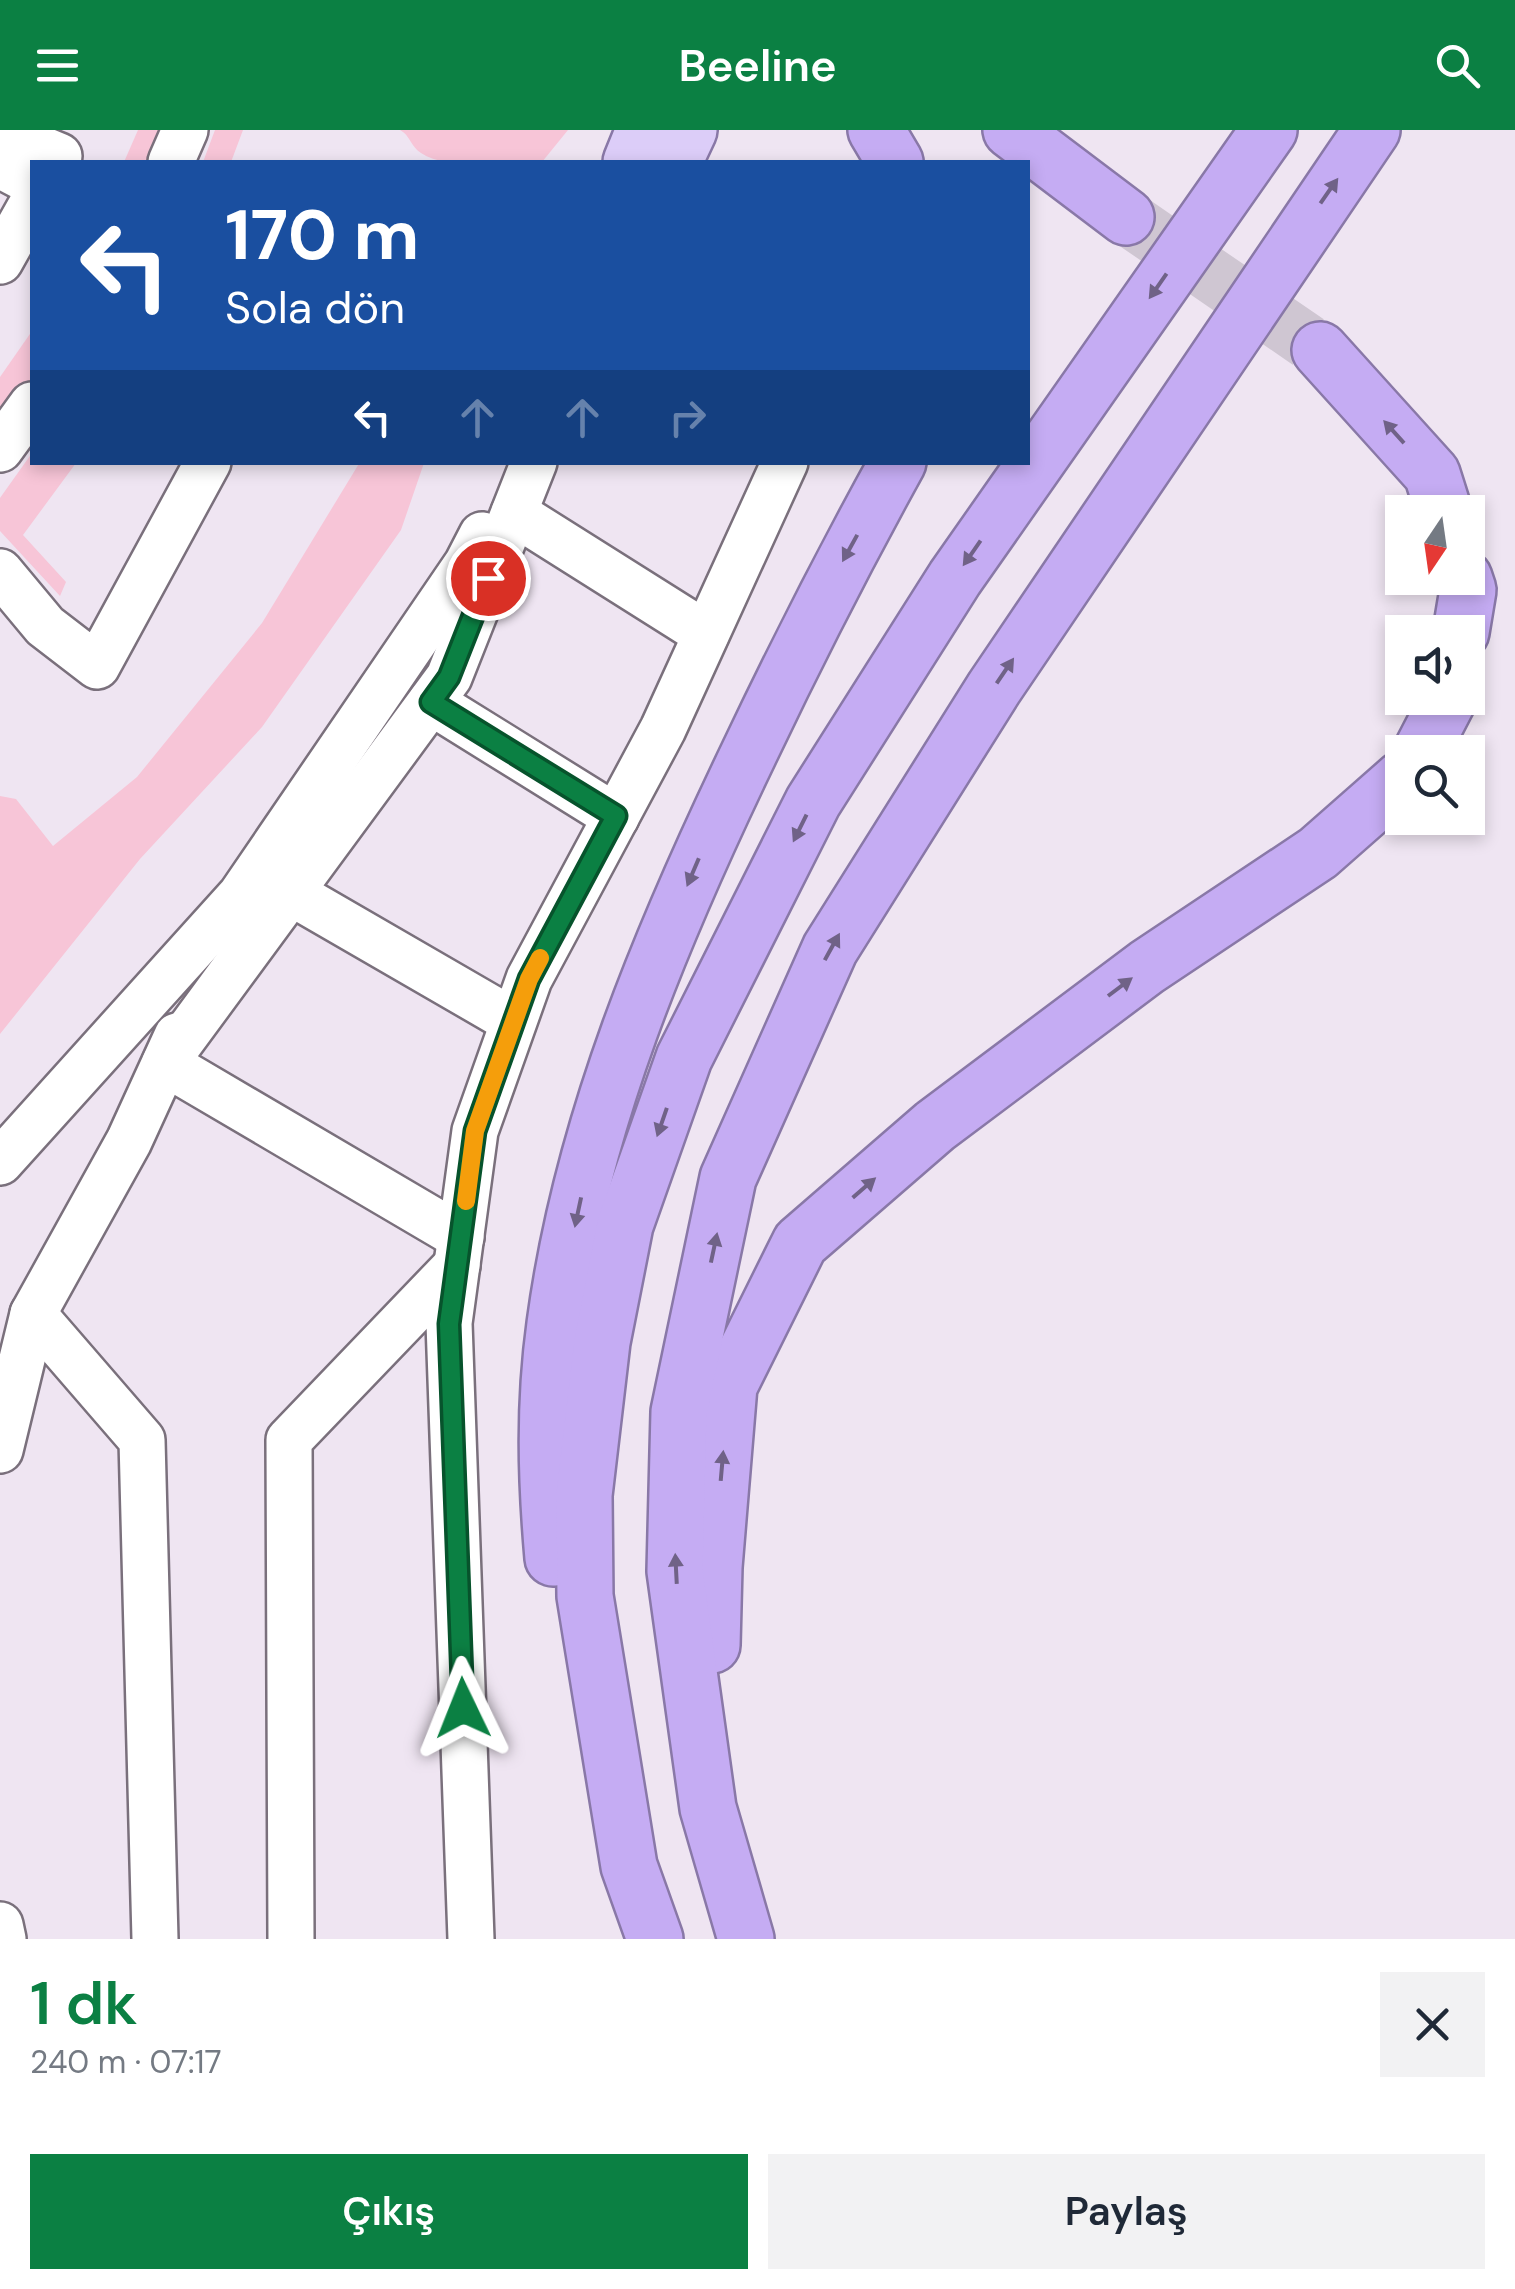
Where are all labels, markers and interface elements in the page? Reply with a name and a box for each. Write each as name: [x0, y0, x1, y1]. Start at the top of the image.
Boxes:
text: Beeline: [678, 36, 837, 95]
icon: menu: [30, 38, 85, 93]
icon: search: [1430, 38, 1485, 93]
one-way arrow: [1319, 178, 1338, 205]
text: 170 m: [225, 190, 419, 281]
icon: left: [60, 200, 190, 330]
one-way arrow: [1149, 273, 1168, 299]
text: Sola dön: [225, 278, 405, 337]
icon: left: [345, 390, 400, 445]
icon: ahead: [450, 390, 505, 445]
icon: ahead: [555, 390, 610, 445]
icon: right: [660, 390, 715, 445]
one-way arrow: [1383, 420, 1405, 445]
north arrow: [1385, 495, 1485, 595]
map controls: [1385, 495, 1485, 835]
one-way arrow: [842, 533, 859, 562]
pin: [446, 536, 531, 621]
one-way arrow: [963, 539, 982, 566]
icon: arrive: [461, 551, 516, 606]
button: sound: [1385, 615, 1485, 715]
one-way arrow: [995, 658, 1014, 685]
button: search: [1385, 735, 1485, 835]
one-way arrow: [792, 814, 809, 843]
one-way arrow: [685, 857, 701, 886]
one-way arrow: [824, 932, 841, 961]
one-way arrow: [1107, 978, 1133, 998]
one-way arrow: [653, 1107, 668, 1137]
one-way arrow: [851, 1177, 876, 1199]
one-way arrow: [569, 1197, 585, 1228]
one-way arrow: [706, 1232, 722, 1263]
one-way arrow: [715, 1450, 731, 1482]
one-way arrow: [668, 1553, 684, 1585]
position arrow: [411, 1656, 515, 1760]
text: 1 dk: [30, 1964, 138, 2043]
button: close: [1380, 1972, 1485, 2077]
text: 240 m · 07:17: [30, 2041, 222, 2083]
button: Çıkış: [30, 2154, 748, 2269]
button: Paylaş: [768, 2154, 1485, 2269]

